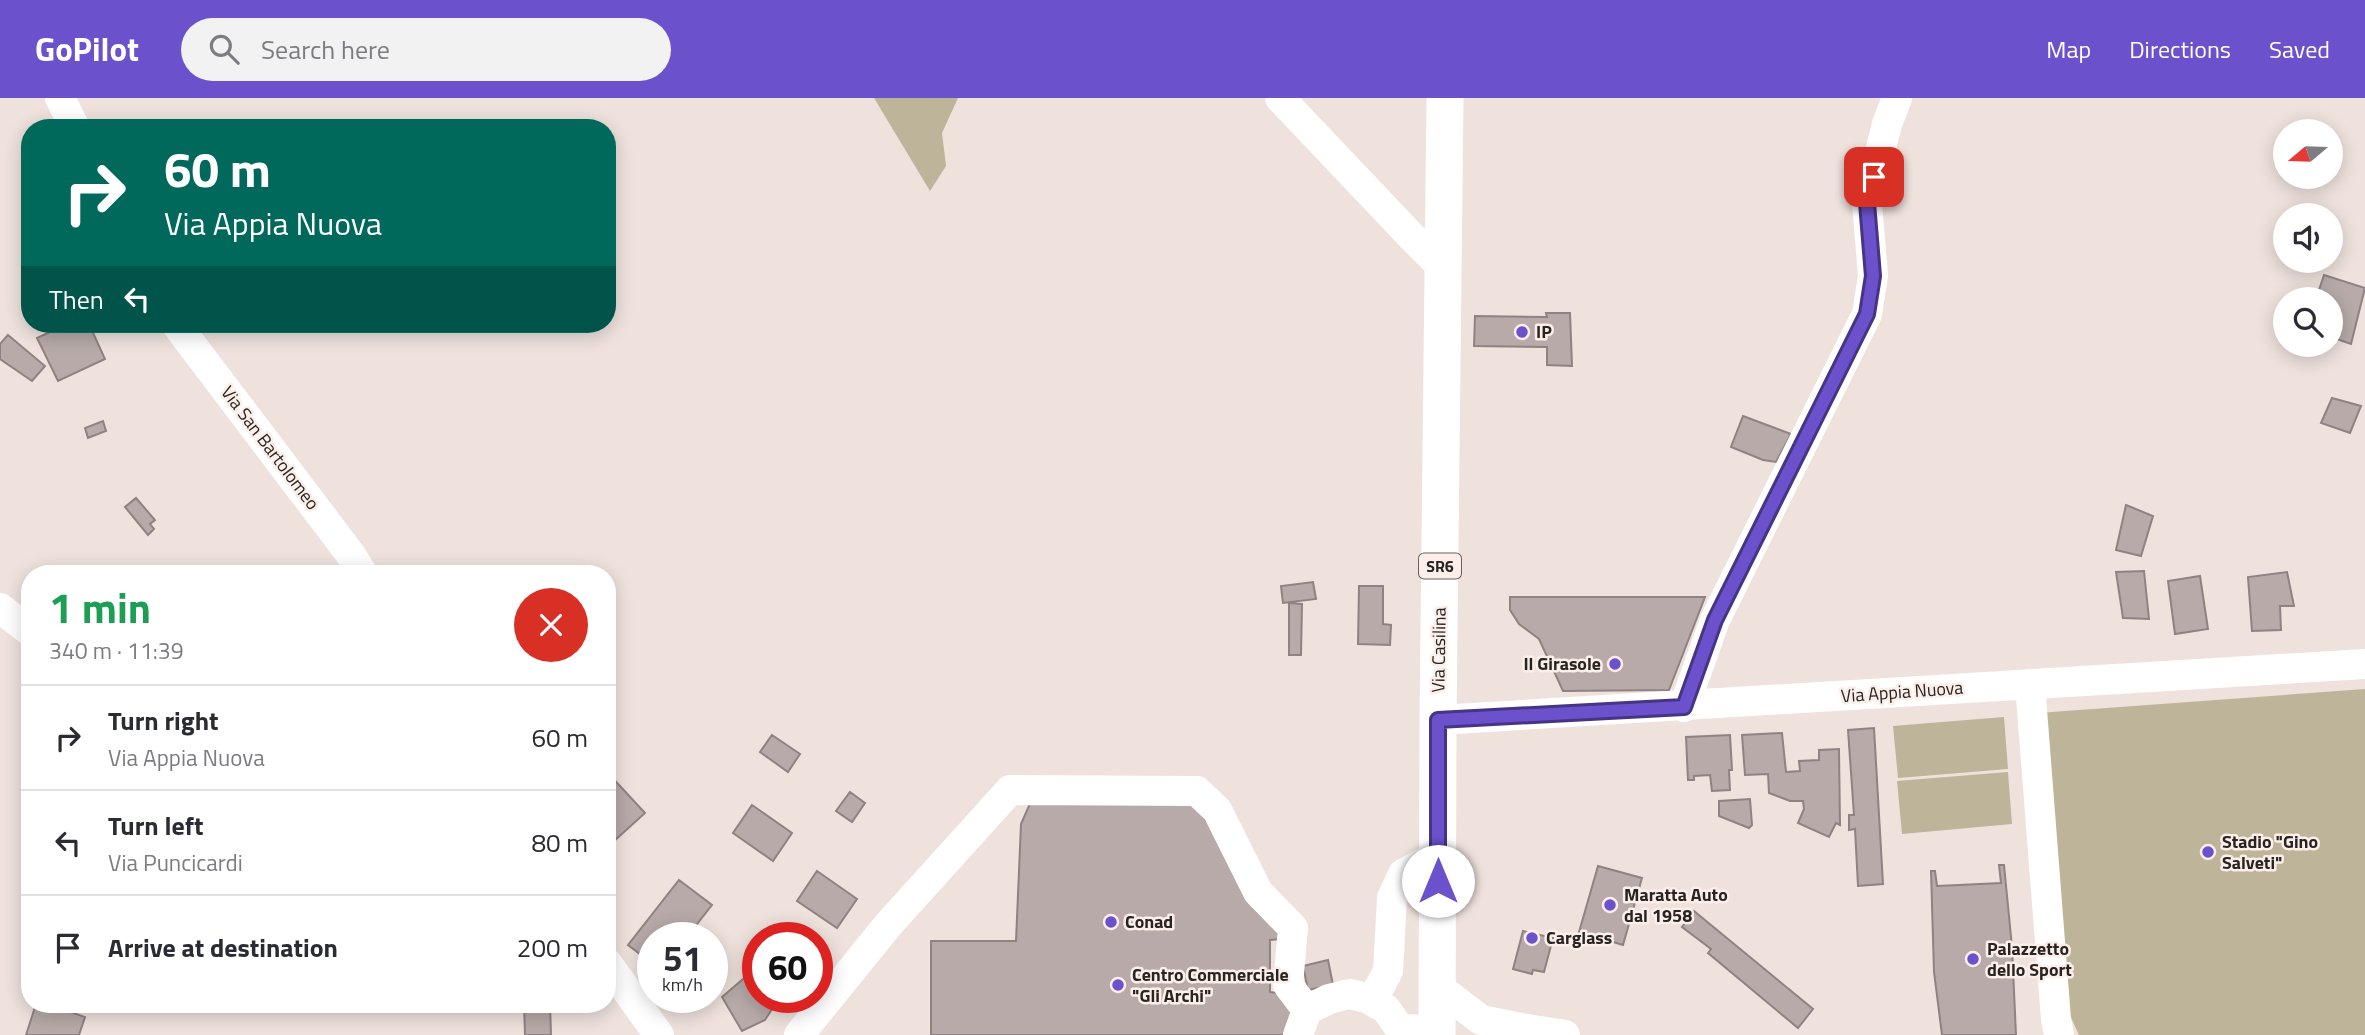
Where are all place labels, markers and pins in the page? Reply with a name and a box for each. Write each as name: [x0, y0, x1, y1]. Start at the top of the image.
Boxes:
pin: [1844, 147, 1904, 207]
place label: IP: [1536, 318, 1552, 345]
marker: IP: [1514, 324, 1530, 340]
place label: Il Girasole: [1523, 650, 1601, 677]
marker: Il Girasole: [1607, 656, 1623, 672]
place label: Stadio "Gino Salveti": [2222, 828, 2318, 876]
marker: Stadio "Gino Salveti": [2200, 844, 2216, 860]
place label: Maratta Auto dal 1958: [1624, 881, 1728, 929]
marker: Maratta Auto dal 1958: [1602, 897, 1618, 913]
place label: Conad: [1125, 908, 1173, 935]
marker: Conad: [1103, 914, 1119, 930]
place label: Carglass: [1546, 924, 1612, 951]
marker: Carglass: [1524, 930, 1540, 946]
place label: Palazzetto dello Sport: [1987, 935, 2072, 983]
marker: Palazzetto dello Sport: [1965, 951, 1981, 967]
place label: Centro Commerciale "Gli Archi": [1132, 961, 1289, 1009]
marker: Centro Commerciale "Gli Archi": [1110, 977, 1126, 993]

